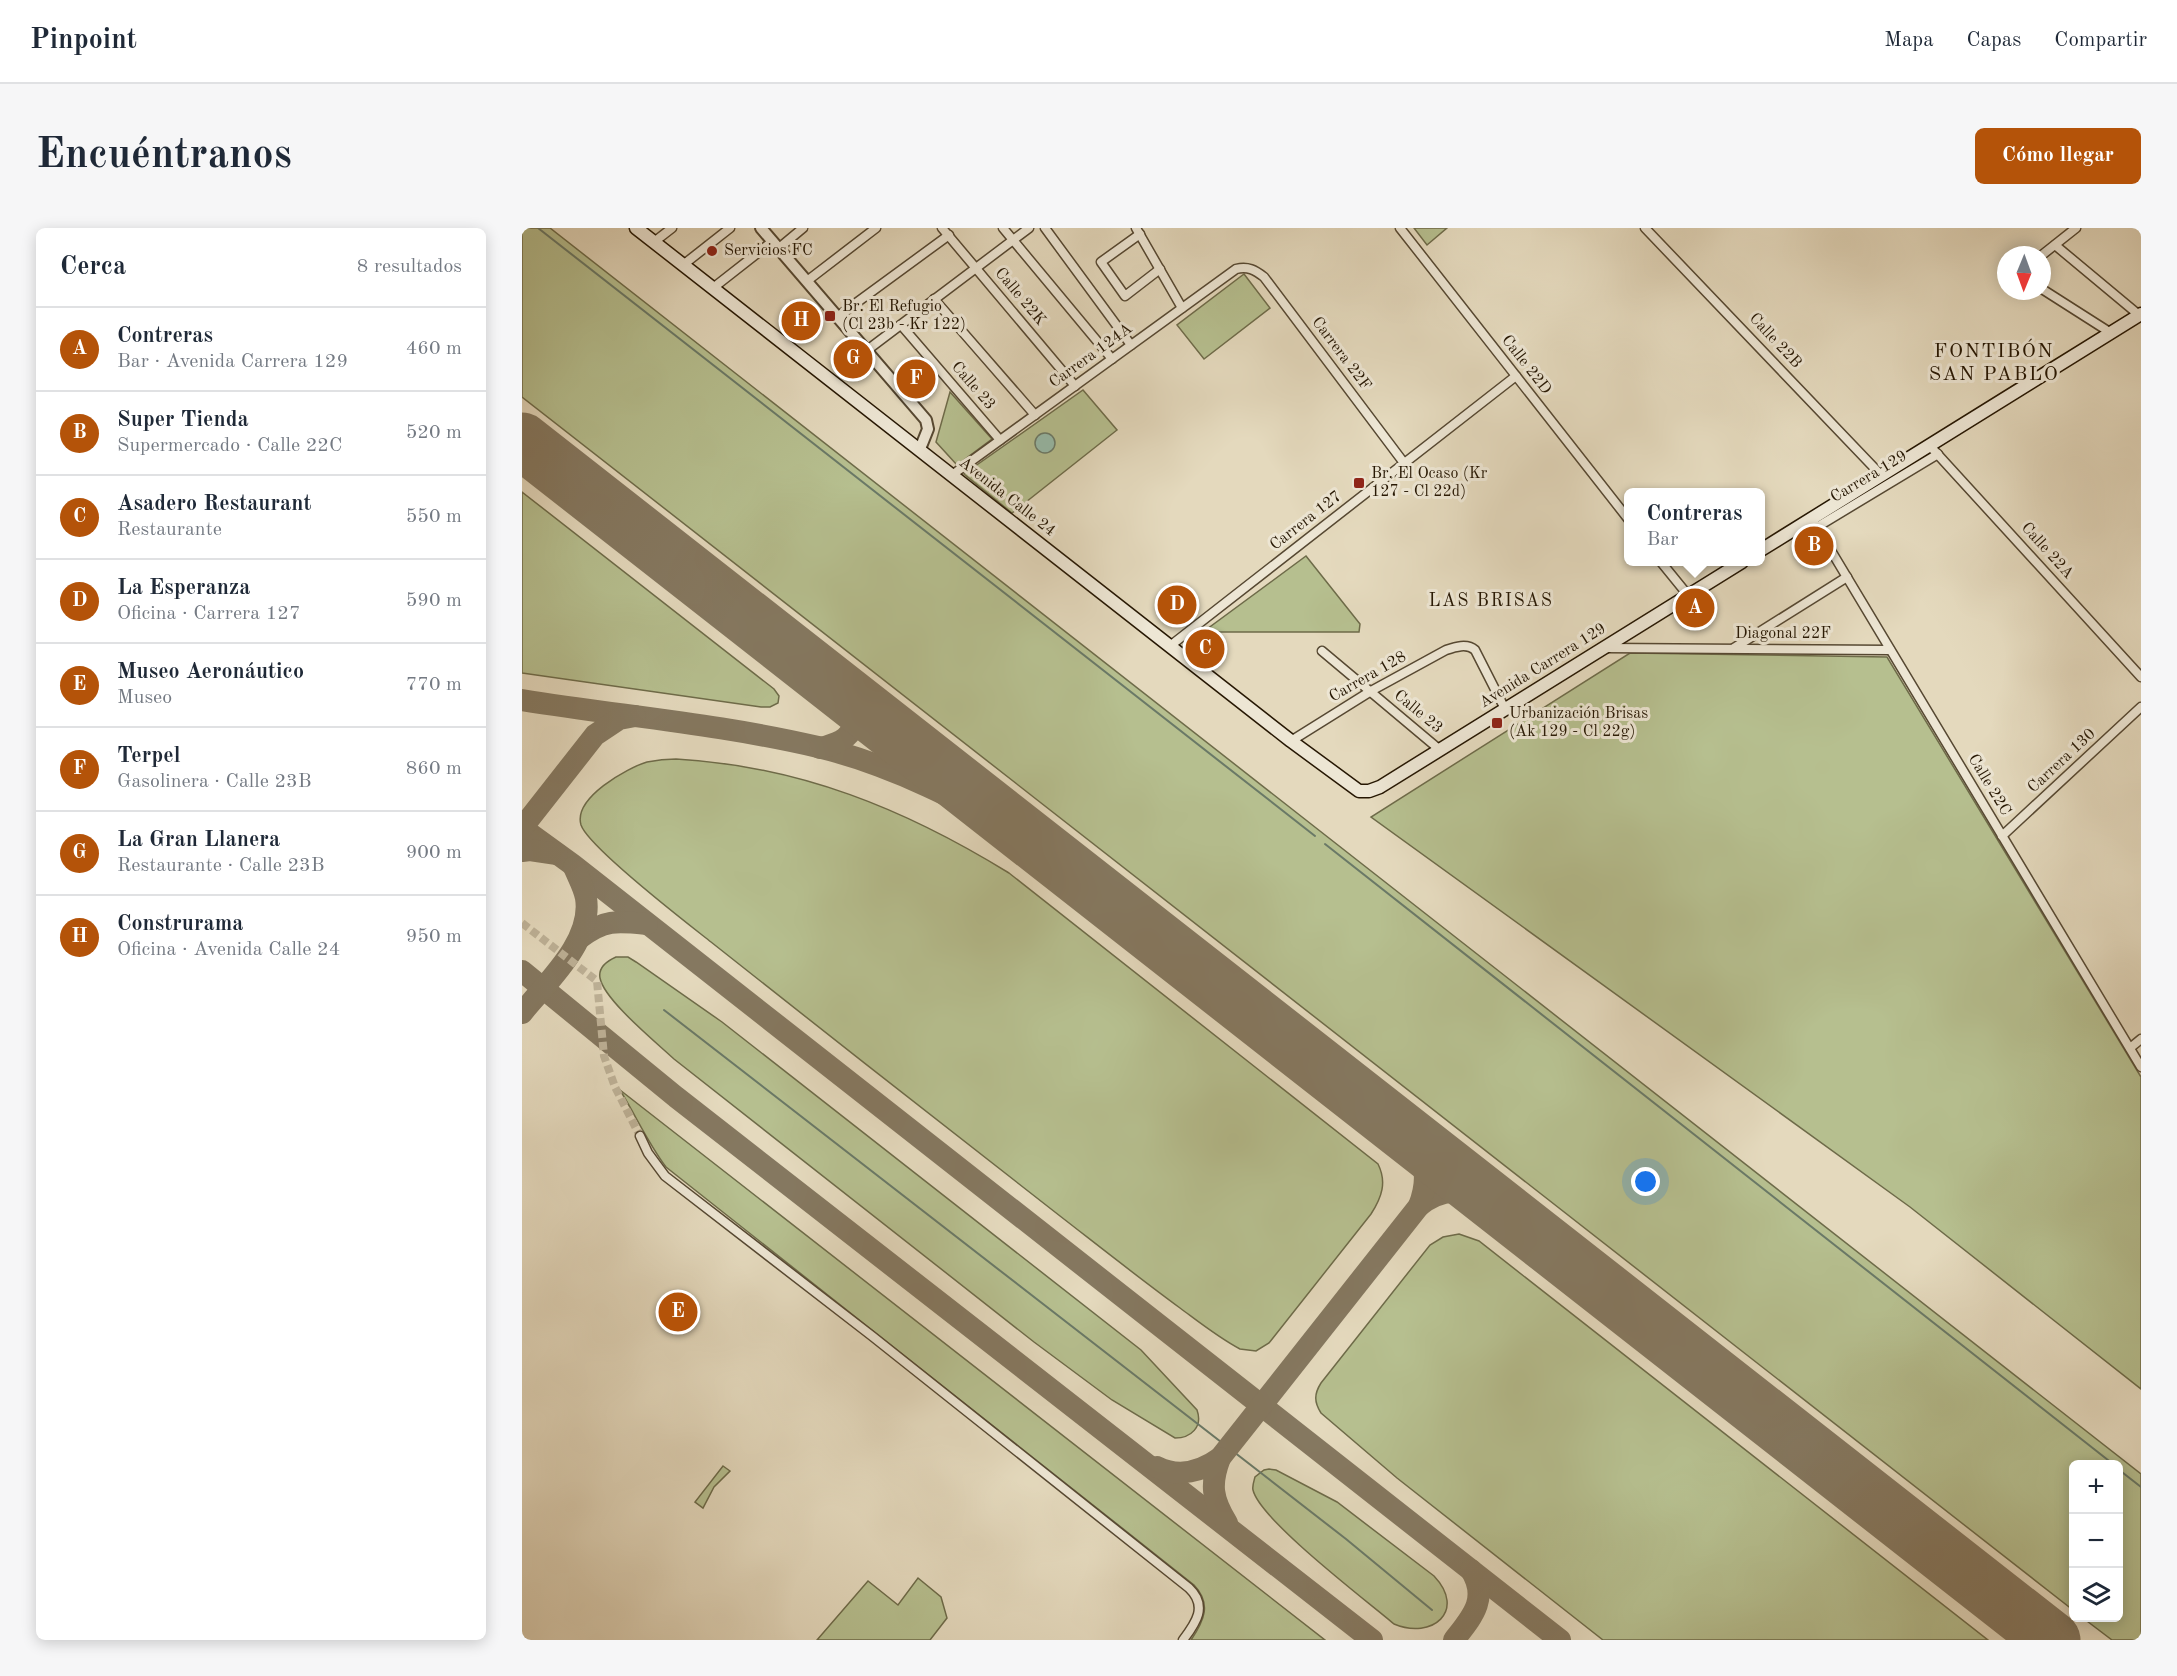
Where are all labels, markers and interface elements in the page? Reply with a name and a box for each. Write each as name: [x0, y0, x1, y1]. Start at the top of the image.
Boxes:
text: Pinpoint: [30, 27, 137, 55]
text: Mapa: [1884, 30, 1934, 51]
text: Capas: [1967, 30, 2021, 51]
text: Compartir: [2054, 30, 2147, 51]
button: Cómo llegar: [1975, 128, 2141, 184]
text: Encuéntranos: [36, 135, 292, 177]
place label: Servicios FC: [724, 243, 813, 259]
marker: Servicios FC: [705, 244, 719, 258]
north arrow: [1997, 246, 2051, 300]
text: Cerca: [60, 254, 126, 280]
text: 8 resultados: [357, 257, 462, 277]
street label: Calle 22K: [991, 265, 1049, 329]
pin: H: [782, 298, 820, 344]
place label: Br. El Refugio (Cl 23b - Kr 122): [842, 299, 966, 333]
marker: Br. El Refugio (Cl 23b - Kr 122): [823, 309, 837, 323]
street label: Calle 22B: [1746, 310, 1804, 372]
street label: Carrera 22F: [1308, 314, 1374, 394]
street label: Carrera 124A: [1047, 321, 1135, 391]
text: Contreras: [117, 325, 213, 347]
street label: Calle 22D: [1498, 332, 1554, 398]
pin: G: [834, 336, 872, 382]
district label: FONTIBÓN SAN PABLO: [1929, 338, 2059, 385]
text: A: [72, 339, 87, 359]
text: 460 m: [406, 339, 462, 359]
text: Bar · Avenida Carrera 129: [117, 352, 348, 372]
pin: F: [896, 356, 936, 402]
street label: Calle 23: [948, 359, 998, 413]
text: Super Tienda: [117, 409, 249, 431]
text: B: [72, 423, 87, 443]
text: 520 m: [406, 423, 462, 443]
text: Supermercado · Calle 22C: [117, 436, 342, 456]
street label: Carrera 129: [1828, 448, 1910, 506]
street label: Avenida Calle 24: [956, 454, 1058, 540]
place label: Br. El Ocaso (Kr 127 - Cl 22d): [1371, 465, 1488, 500]
marker: Br. El Ocaso (Kr 127 - Cl 22d): [1352, 476, 1366, 490]
street label: Carrera 127: [1267, 488, 1345, 554]
popup: [1624, 488, 1765, 566]
text: Asadero Restaurant: [117, 493, 311, 515]
text: Contreras: [1647, 503, 1742, 525]
text: C: [73, 507, 86, 527]
text: 550 m: [406, 507, 462, 527]
text: Restaurante: [117, 520, 222, 540]
street label: Calle 22A: [2018, 520, 2076, 582]
pin: B: [1794, 524, 1834, 568]
text: Bar: [1647, 530, 1678, 550]
text: La Esperanza: [117, 577, 250, 599]
pin: D: [1158, 582, 1196, 628]
pin: A: [1676, 586, 1714, 631]
text: D: [72, 591, 87, 611]
text: 590 m: [406, 591, 462, 611]
district label: LAS BRISAS: [1428, 592, 1554, 610]
text: Oficina · Carrera 127: [117, 604, 301, 624]
street label: Avenida Carrera 129: [1477, 621, 1609, 711]
pin: C: [1186, 626, 1224, 672]
street label: Diagonal 22F: [1735, 626, 1831, 642]
street label: Carrera 128: [1327, 649, 1409, 705]
text: Museo Aeronáutico: [117, 661, 304, 683]
text: E: [73, 675, 86, 695]
text: 770 m: [406, 675, 462, 695]
street label: Calle 23: [1391, 687, 1445, 737]
text: Museo: [117, 688, 172, 708]
place label: Urbanización Brisas (Ak 129 - Cl 22g): [1509, 706, 1648, 740]
marker: Urbanización Brisas (Ak 129 - Cl 22g): [1490, 716, 1504, 730]
street label: Carrera 130: [2025, 726, 2099, 796]
text: Terpel: [117, 745, 180, 767]
street label: Calle 22C: [1965, 752, 2013, 818]
text: F: [73, 759, 86, 779]
text: 860 m: [406, 759, 462, 779]
text: Gasolinera · Calle 23B: [117, 772, 311, 792]
text: La Gran Llanera: [117, 829, 280, 851]
text: G: [72, 843, 87, 863]
text: 900 m: [406, 843, 462, 863]
text: Restaurante · Calle 23B: [117, 856, 325, 876]
text: Construrama: [117, 913, 243, 935]
text: H: [71, 927, 88, 947]
text: 950 m: [406, 927, 462, 947]
text: Oficina · Avenida Calle 24: [117, 940, 340, 960]
your location: [1631, 1167, 1660, 1196]
pin: E: [658, 1290, 698, 1334]
map controls: [2069, 1460, 2123, 1622]
button: +: [2069, 1460, 2123, 1514]
button: −: [2069, 1514, 2123, 1568]
button: layers: [2069, 1568, 2123, 1622]

